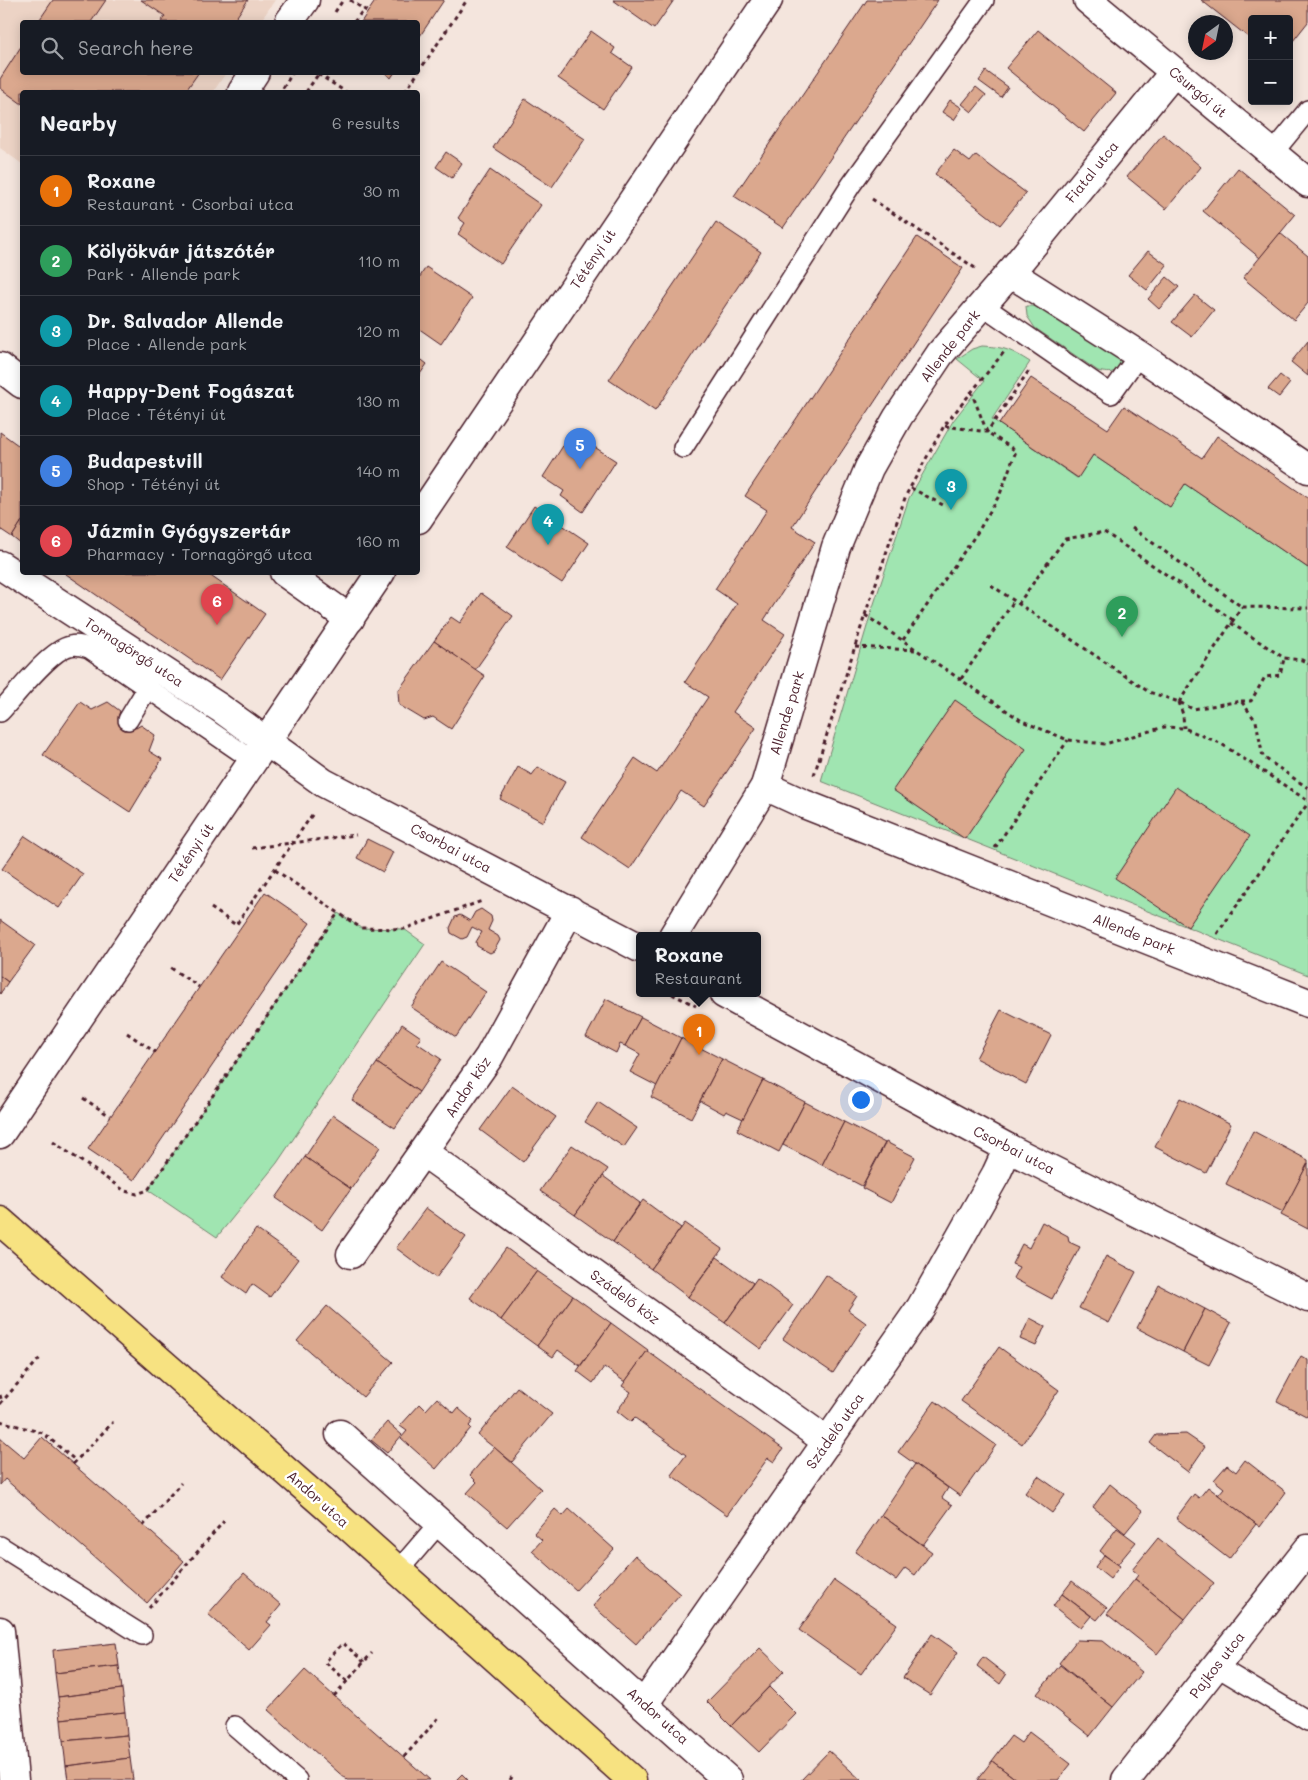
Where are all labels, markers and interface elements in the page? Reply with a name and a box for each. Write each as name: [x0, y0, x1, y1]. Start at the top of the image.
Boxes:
north arrow: [1188, 15, 1233, 60]
map controls: [1248, 15, 1293, 105]
button: +: [1248, 15, 1293, 60]
search box: [20, 20, 420, 75]
icon: search: [38, 34, 66, 62]
text: Search here: [78, 35, 194, 60]
button: −: [1248, 60, 1293, 105]
street label: Csurgói út: [1165, 62, 1231, 122]
text: Nearby: [40, 109, 117, 136]
text: 6 results: [332, 112, 400, 133]
street label: Fiatal utca: [1061, 137, 1122, 207]
text: Roxane: [87, 168, 156, 193]
text: 1: [52, 180, 60, 201]
text: 30 m: [363, 180, 400, 201]
text: Restaurant · Csorbai utca: [87, 193, 294, 214]
street label: Tétényi út: [565, 225, 620, 293]
text: Kölyökvár játszótér: [87, 238, 275, 263]
text: 2: [52, 250, 60, 271]
text: 110 m: [358, 250, 400, 271]
text: Park · Allende park: [87, 263, 240, 284]
street label: Allende park: [915, 306, 984, 386]
text: Dr. Salvador Allende: [87, 308, 283, 333]
text: 3: [51, 320, 61, 341]
text: 120 m: [356, 320, 400, 341]
text: Place · Allende park: [87, 333, 247, 354]
text: Happy-Dent Fogászat: [87, 378, 294, 403]
text: 4: [51, 390, 61, 411]
text: 130 m: [356, 390, 400, 411]
text: Place · Tétényi út: [87, 403, 226, 424]
pin: 5: [564, 428, 596, 469]
text: Budapestvill: [87, 448, 203, 473]
text: 5: [51, 460, 61, 481]
text: 140 m: [356, 460, 400, 481]
pin: 3: [935, 469, 967, 510]
text: Shop · Tétényi út: [87, 473, 220, 494]
pin: 4: [532, 504, 564, 545]
text: Jázmin Gyógyszertár: [87, 518, 291, 543]
text: 6: [51, 530, 61, 551]
text: 160 m: [355, 530, 400, 551]
text: Pharmacy · Tornagörgő utca: [87, 543, 313, 564]
pin: 6: [201, 584, 233, 625]
pin: 2: [1106, 596, 1138, 637]
street label: Tornagörgő utca: [81, 612, 188, 691]
street label: Allende park: [765, 668, 808, 757]
street label: Csorbai utca: [407, 818, 495, 877]
street label: Tétényi út: [163, 819, 218, 887]
street label: Allende park: [1090, 908, 1178, 959]
popup: [636, 932, 761, 997]
text: Roxane: [655, 942, 723, 967]
text: Restaurant: [655, 967, 742, 988]
pin: 1: [683, 1014, 715, 1055]
street label: Andor köz: [440, 1052, 495, 1121]
your location: [848, 1087, 874, 1113]
street label: Csorbai utca: [970, 1121, 1058, 1178]
street label: Szádelő köz: [587, 1265, 664, 1328]
street label: Szádelő utca: [801, 1389, 868, 1473]
street label: Andor utca: [283, 1466, 353, 1531]
street label: Pajkos utca: [1185, 1627, 1249, 1702]
street label: Andor utca: [623, 1683, 693, 1748]

